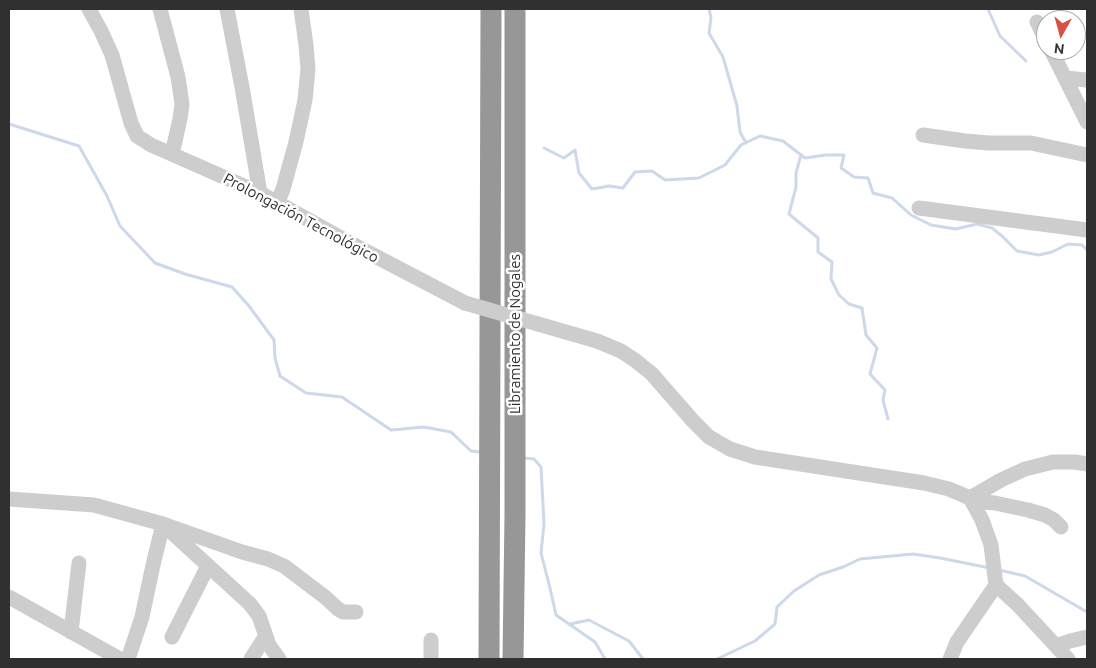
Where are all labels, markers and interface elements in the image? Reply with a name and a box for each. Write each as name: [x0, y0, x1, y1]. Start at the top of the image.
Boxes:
north arrow: [1036, 10, 1086, 60]
text: N: [1053, 40, 1065, 57]
street label: Prolongación Tecnológico: [220, 169, 382, 267]
street label: Libramiento de Nogales: [506, 254, 524, 414]

